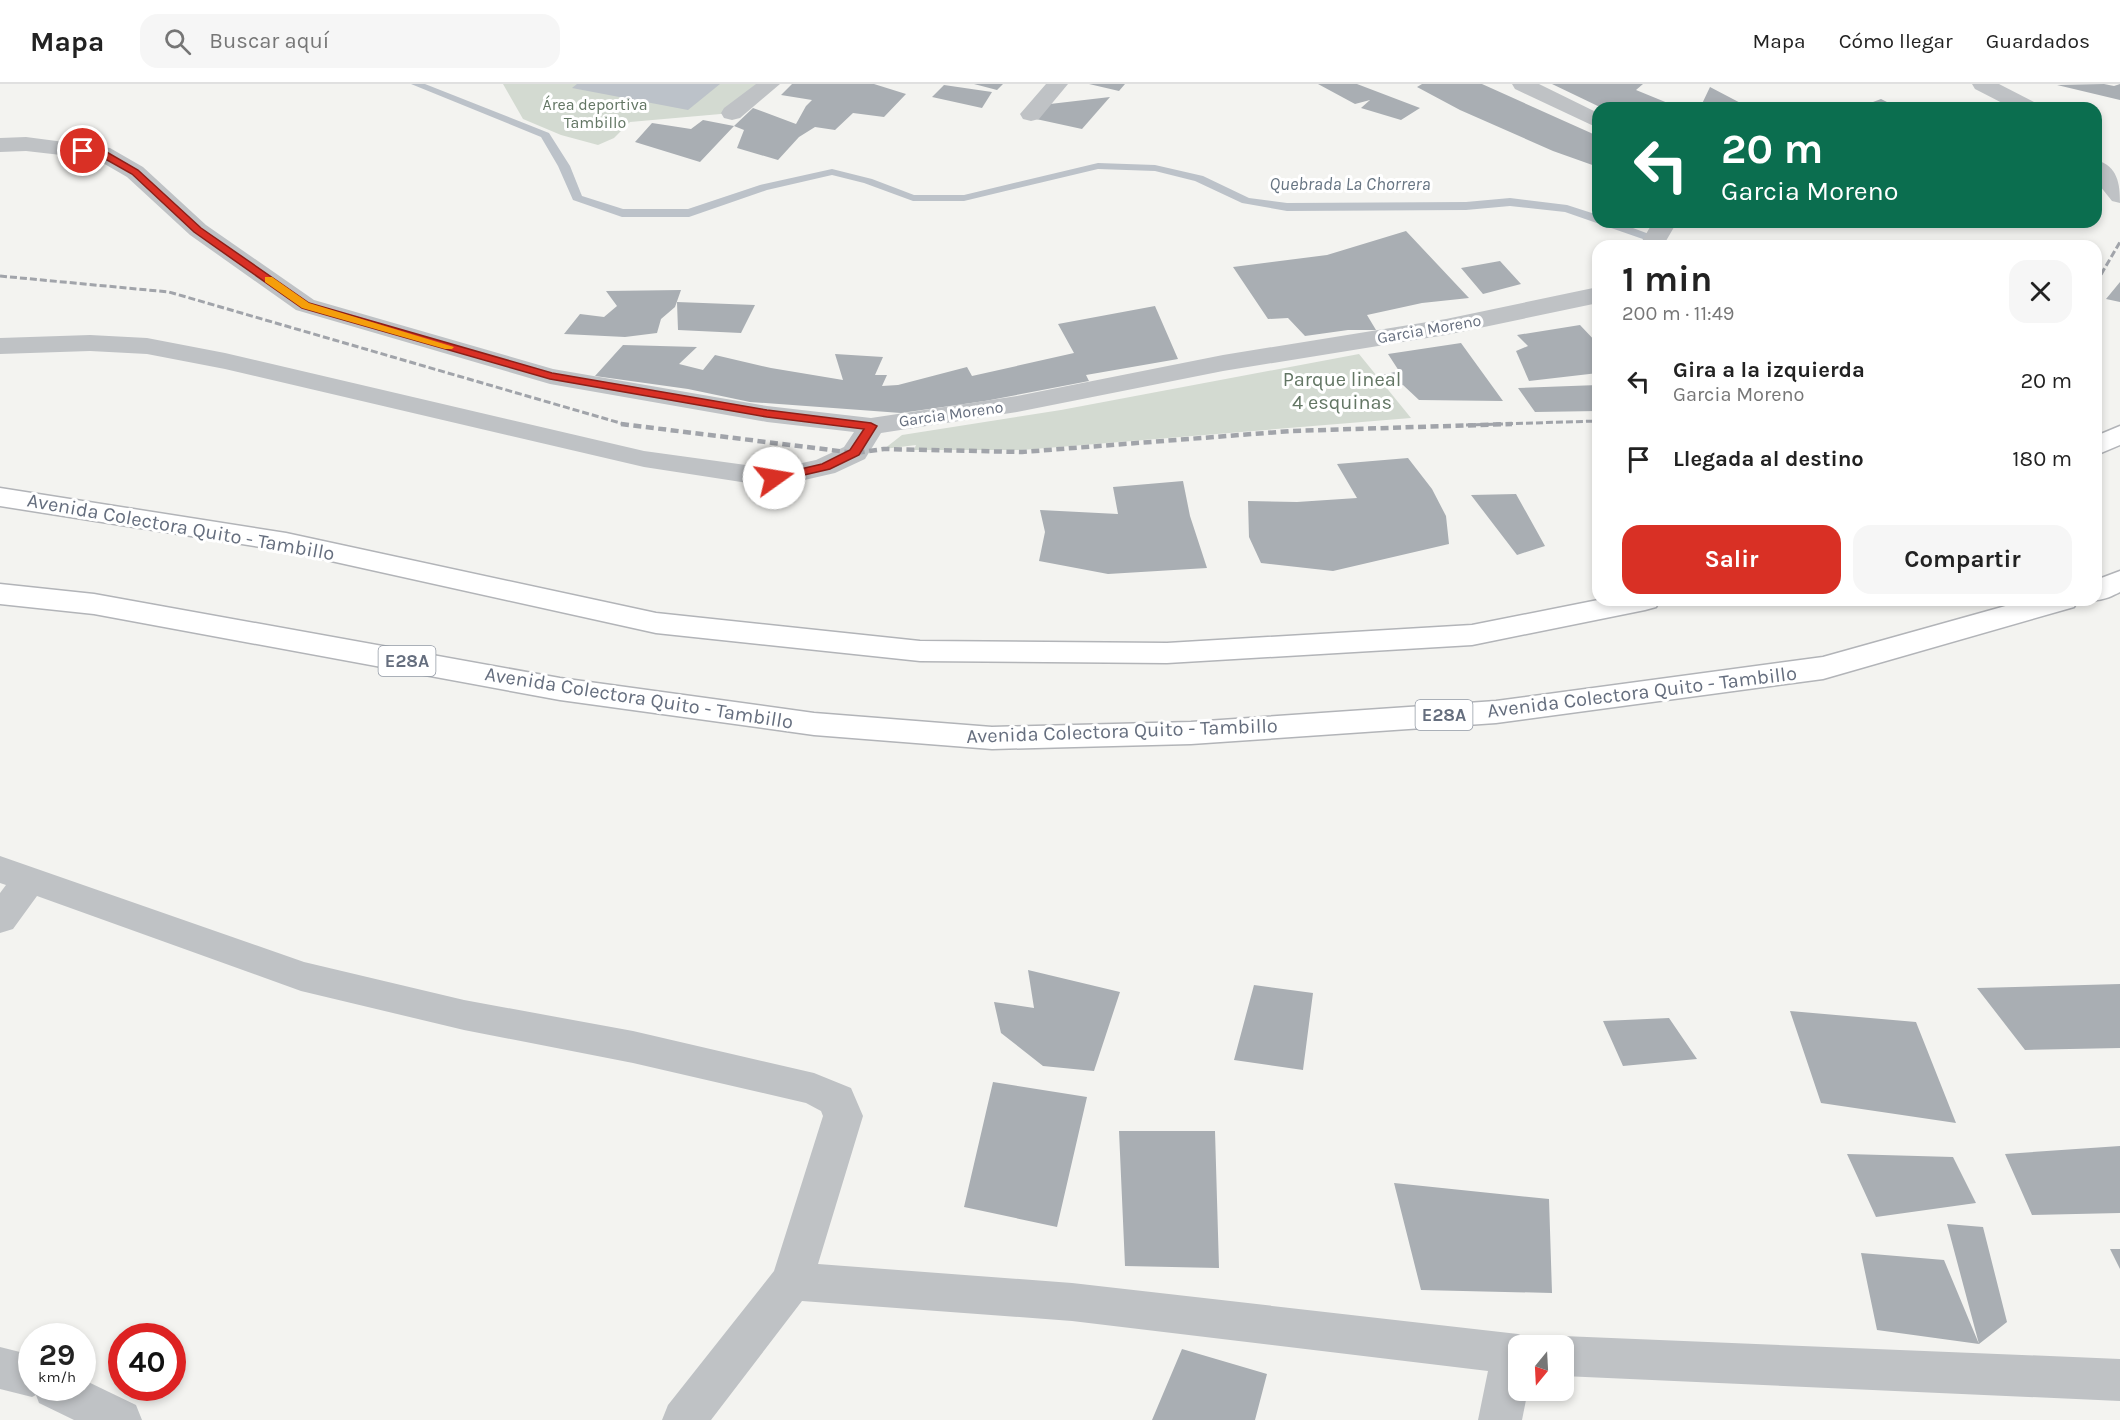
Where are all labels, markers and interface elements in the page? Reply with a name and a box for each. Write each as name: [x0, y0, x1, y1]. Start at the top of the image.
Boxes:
search box: [140, 14, 560, 68]
text: Mapa: [30, 25, 104, 58]
icon: search: [161, 25, 194, 58]
text: Buscar aquí: [209, 28, 329, 54]
text: Mapa: [1752, 29, 1806, 53]
text: Cómo llegar: [1839, 29, 1953, 53]
text: Guardados: [1986, 29, 2090, 53]
park label: Área deportiva Tambillo: [542, 95, 648, 132]
text: 20 m: [1721, 124, 1823, 174]
pin: [57, 125, 108, 176]
icon: left: [1622, 126, 1700, 204]
icon: arrive: [66, 134, 99, 167]
water label: Quebrada La Chorrera: [1270, 173, 1430, 195]
text: Garcia Moreno: [1721, 175, 1899, 207]
text: 1 min: [1622, 258, 1712, 300]
button: close: [2009, 260, 2072, 323]
text: 200 m · 11:49: [1622, 302, 1734, 325]
street label: Garcia Moreno: [1376, 311, 1482, 347]
text: Gira a la izquierda: [1673, 357, 1865, 383]
icon: left: [1622, 365, 1655, 398]
park label: Parque lineal 4 esquinas: [1283, 368, 1401, 414]
text: 20 m: [2020, 368, 2072, 394]
text: Garcia Moreno: [1673, 383, 1805, 406]
street label: Garcia Moreno: [898, 397, 1004, 431]
icon: arrive: [1622, 443, 1655, 476]
position arrow: [742, 446, 806, 510]
text: Llegada al destino: [1673, 446, 1864, 472]
text: 180 m: [2012, 446, 2072, 472]
street label: Avenida Colectora Quito - Tambillo: [25, 489, 337, 565]
button: Salir: [1622, 525, 1841, 594]
button: Compartir: [1853, 525, 2072, 594]
road number: E28A: [378, 646, 436, 676]
street label: Avenida Colectora Quito - Tambillo: [483, 662, 795, 734]
street label: Avenida Colectora Quito - Tambillo: [1486, 662, 1798, 722]
road number: E28A: [1416, 700, 1472, 730]
street label: Avenida Colectora Quito - Tambillo: [966, 714, 1278, 748]
speed limit sign: 40: [108, 1323, 186, 1401]
north arrow: [1508, 1335, 1574, 1401]
map controls: [1508, 1335, 1574, 1401]
text: 29: [39, 1337, 75, 1373]
text: km/h: [38, 1368, 76, 1386]

